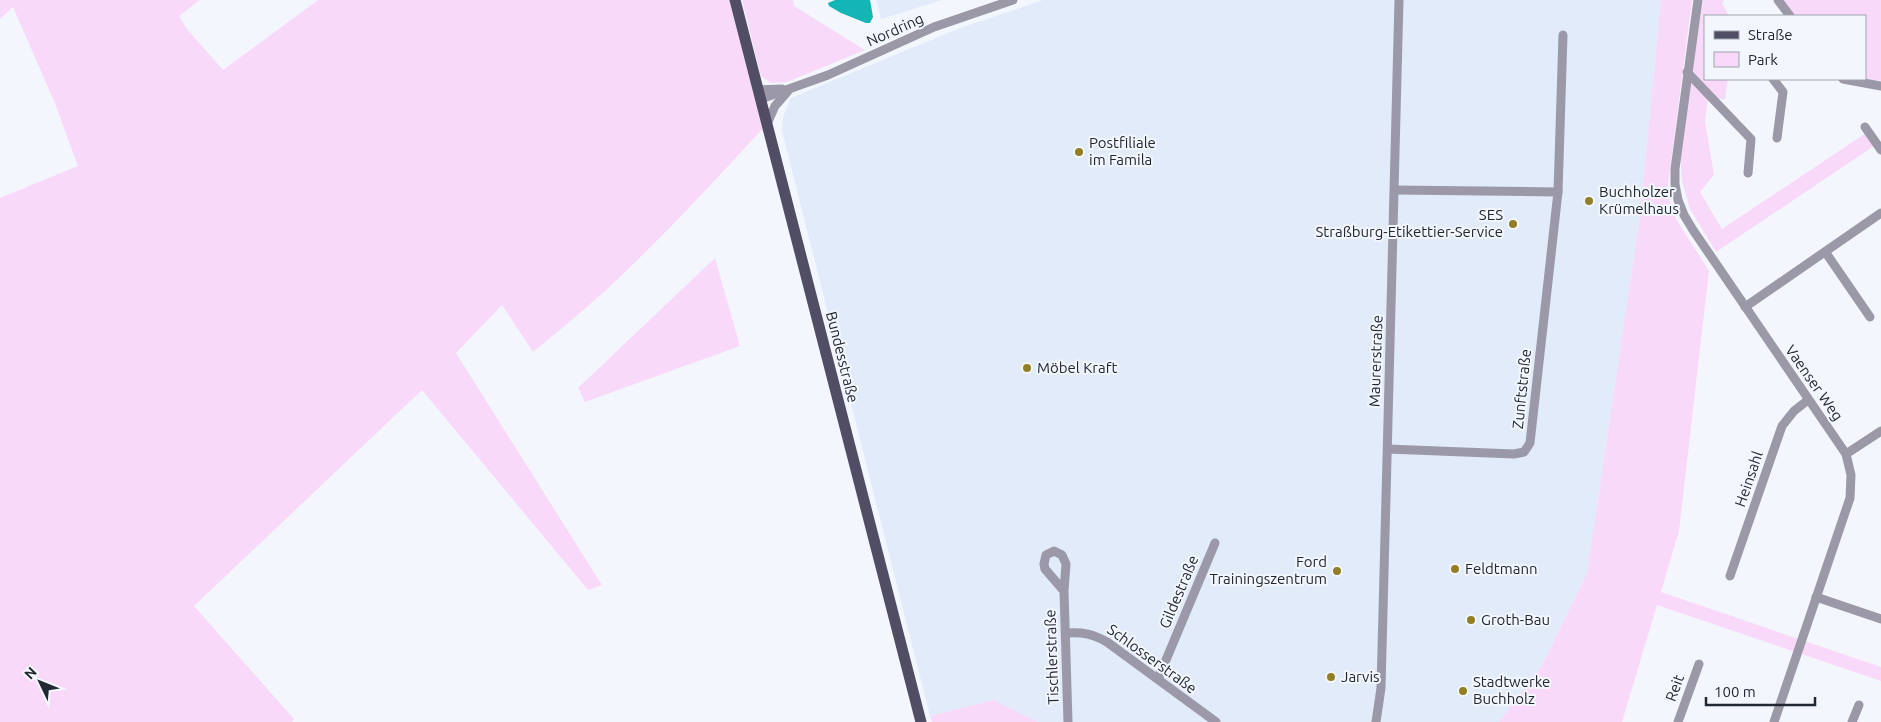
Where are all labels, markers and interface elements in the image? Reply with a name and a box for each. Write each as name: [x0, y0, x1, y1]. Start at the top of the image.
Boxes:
street label: Nordring: [864, 9, 926, 50]
legend: [1704, 15, 1866, 80]
text: Straße: [1748, 26, 1792, 43]
text: Park: [1748, 51, 1778, 68]
place label: Postfiliale im Famila: [1089, 134, 1156, 168]
marker: Postfiliale im Famila: [1073, 146, 1085, 158]
place label: Buchholzer Krümelhaus: [1599, 183, 1679, 217]
marker: Buchholzer Krümelhaus: [1583, 195, 1595, 207]
place label: SES Straßburg-Etikettier-Service: [1316, 206, 1503, 240]
marker: SES Straßburg-Etikettier-Service: [1507, 218, 1519, 230]
street label: Bundesstraße: [823, 310, 862, 404]
street label: Maurerstraße: [1365, 315, 1386, 407]
street label: Vaenser Weg: [1782, 342, 1847, 424]
street label: Zunftstraße: [1509, 348, 1534, 430]
place label: Möbel Kraft: [1037, 359, 1117, 376]
marker: Möbel Kraft: [1021, 362, 1033, 374]
street label: Heinsahl: [1731, 449, 1766, 509]
street label: Gildestraße: [1156, 553, 1202, 631]
place label: Ford Trainingszentrum: [1210, 553, 1327, 587]
place label: Feldtmann: [1465, 560, 1538, 577]
marker: Feldtmann: [1449, 563, 1461, 575]
marker: Ford Trainingszentrum: [1331, 565, 1343, 577]
street label: Tischlerstraße: [1041, 609, 1062, 705]
place label: Groth-Bau: [1481, 611, 1550, 628]
marker: Groth-Bau: [1465, 614, 1477, 626]
street label: Schlosserstraße: [1104, 621, 1200, 697]
north arrow: [15, 657, 65, 707]
text: N: [21, 664, 40, 682]
place label: Jarvis: [1341, 668, 1380, 685]
marker: Jarvis: [1325, 671, 1337, 683]
street label: Reit: [1662, 672, 1687, 703]
place label: Stadtwerke Buchholz: [1473, 673, 1550, 707]
scale bar: [1706, 674, 1815, 706]
text: 100 m: [1714, 683, 1756, 700]
marker: Stadtwerke Buchholz: [1457, 685, 1469, 697]

